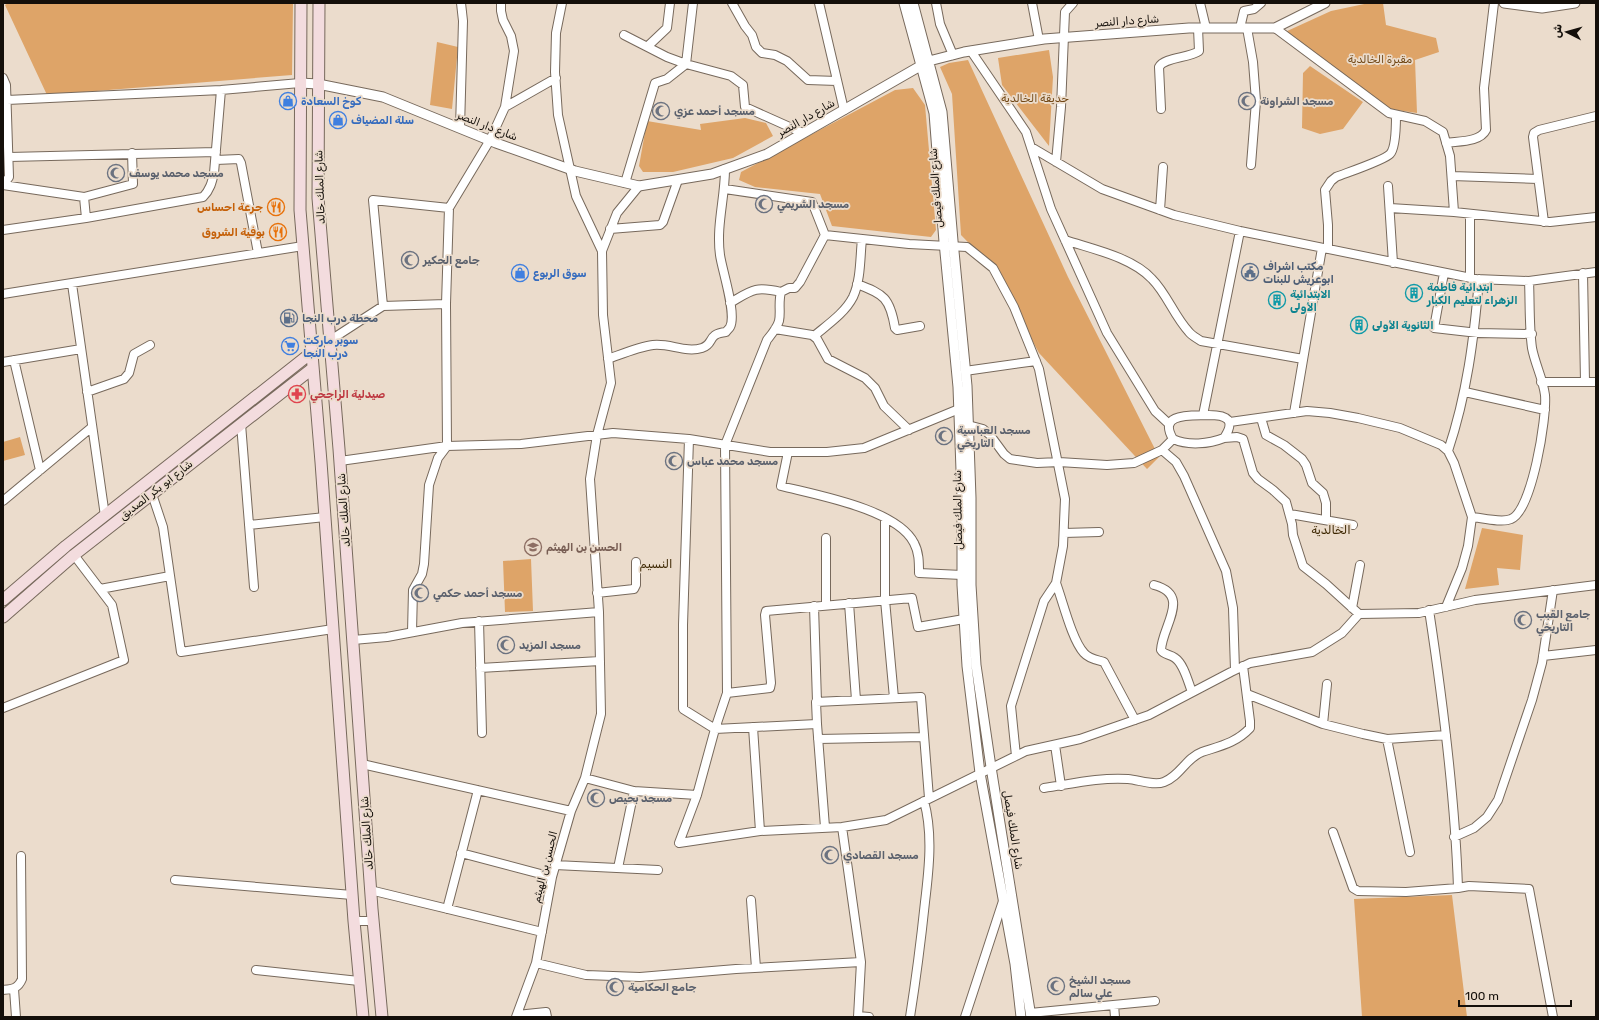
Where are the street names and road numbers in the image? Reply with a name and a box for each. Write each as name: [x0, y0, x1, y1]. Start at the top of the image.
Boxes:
street label: شارع دار النصر: [1093, 12, 1160, 32]
street label: شارع دار النصر: [774, 96, 838, 142]
street label: شارع دار النصر: [453, 108, 519, 145]
street label: شارع الملك فيصل: [927, 148, 947, 228]
street label: شارع الملك خالد: [312, 150, 330, 224]
street label: شارع ابو بكر الصديق: [117, 457, 197, 524]
street label: شارع الملك فيصل: [951, 470, 967, 550]
street label: شارع الملك خالد: [335, 472, 355, 547]
street label: شارع الملك فيصل: [998, 790, 1026, 871]
street label: شارع الملك خالد: [358, 795, 378, 870]
street label: الحسن بن الهيثم: [530, 830, 561, 905]

